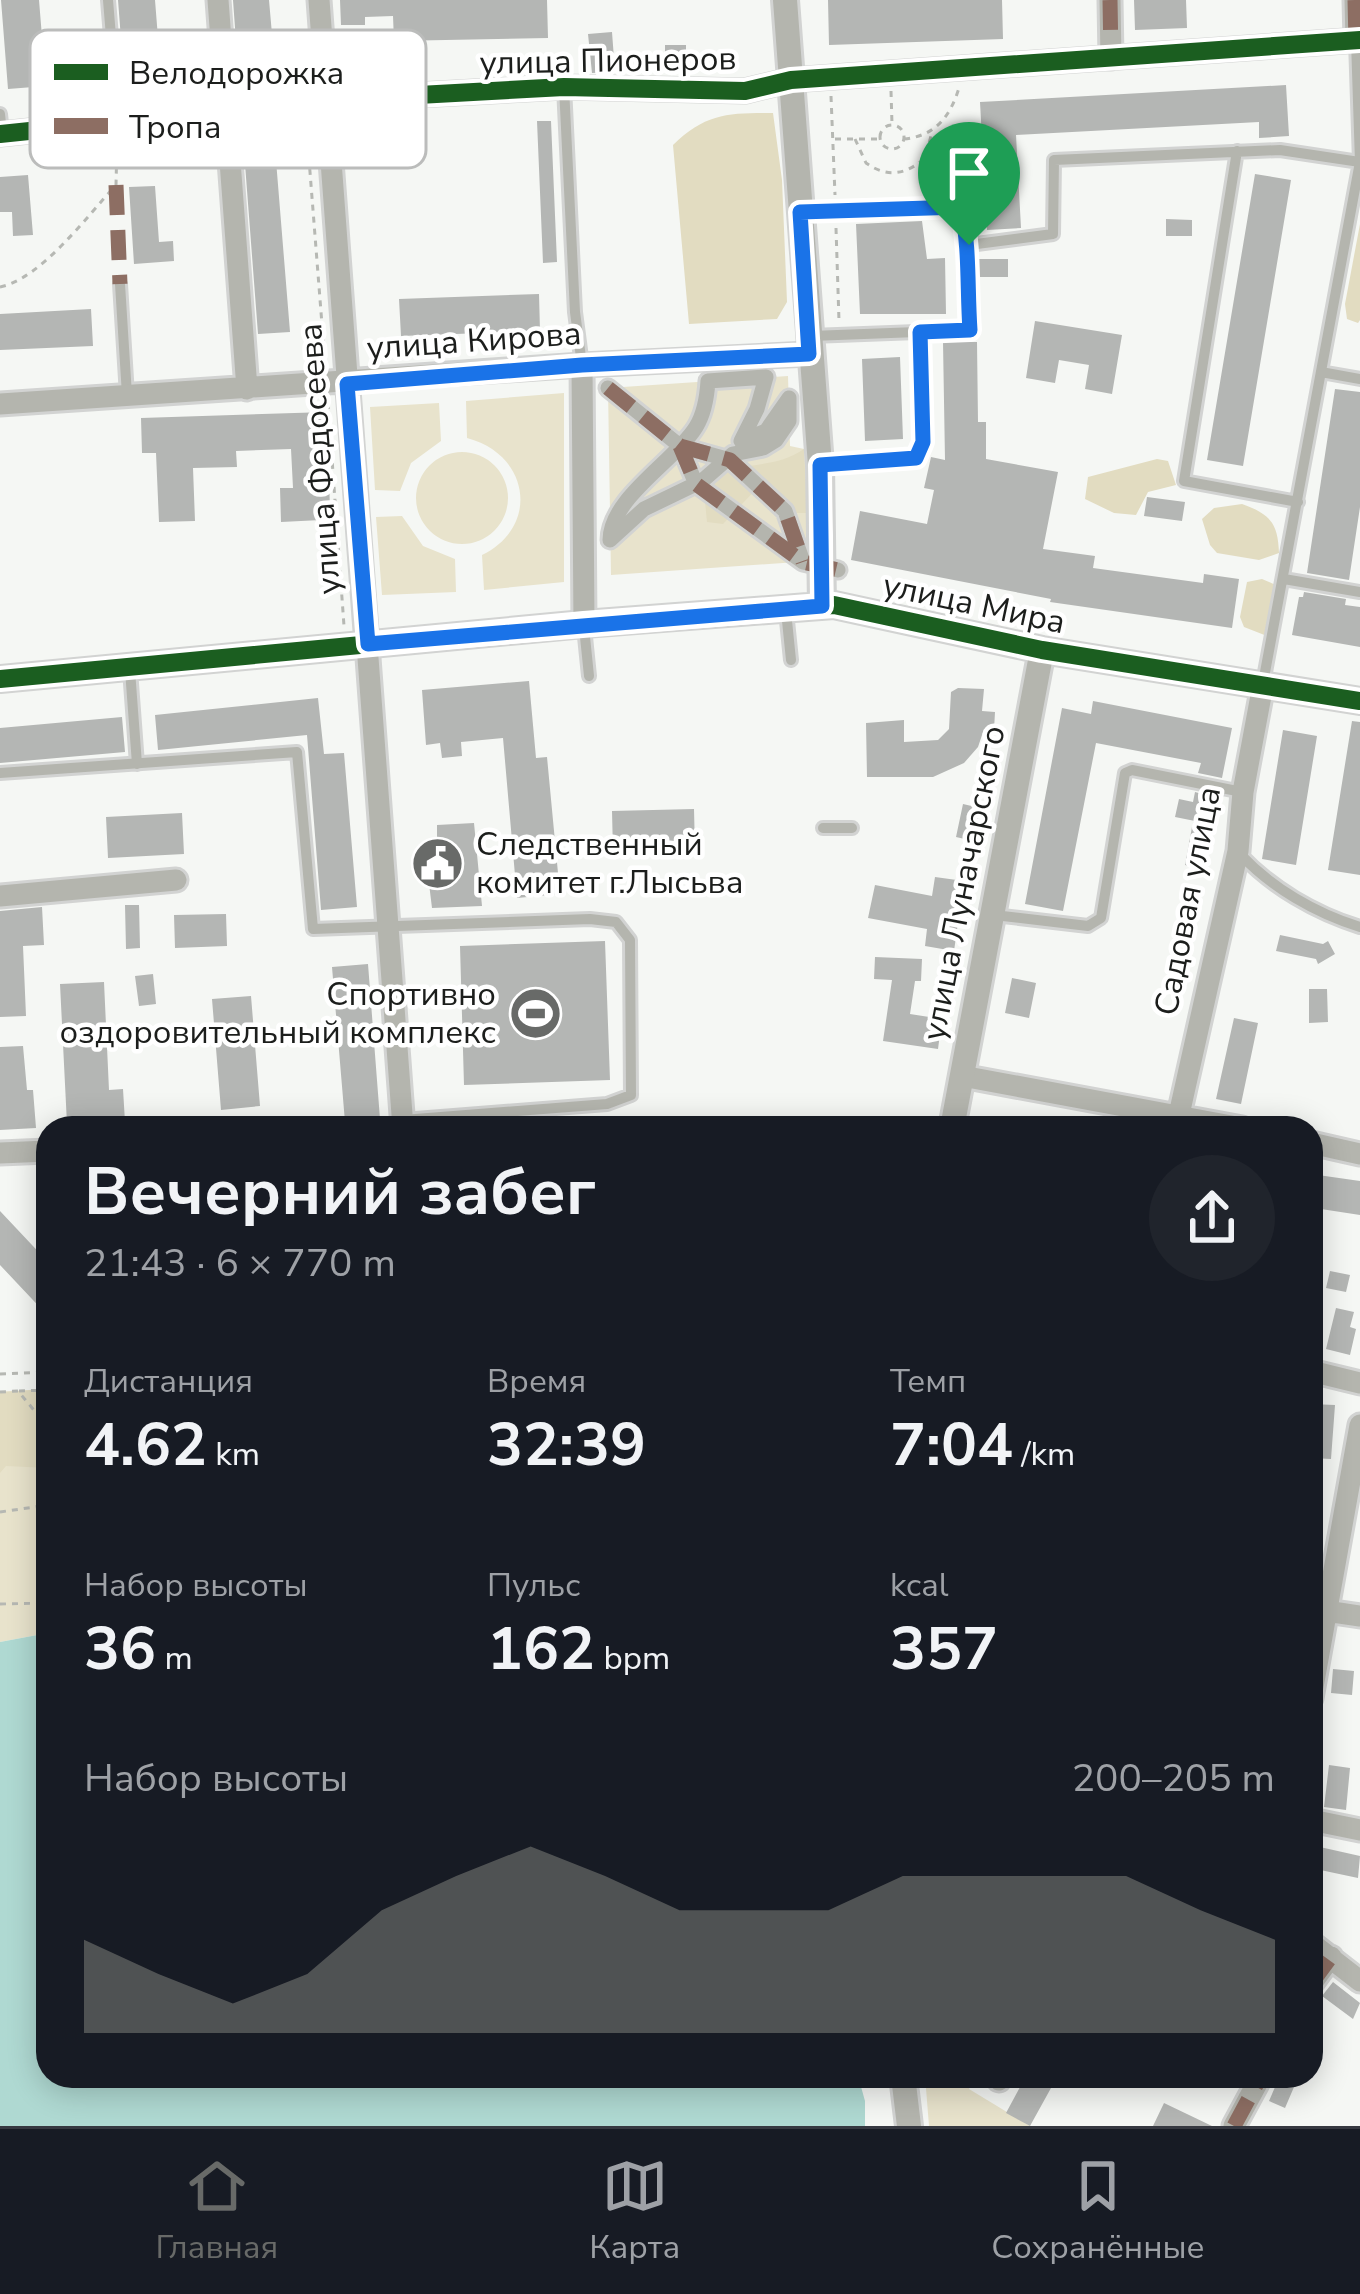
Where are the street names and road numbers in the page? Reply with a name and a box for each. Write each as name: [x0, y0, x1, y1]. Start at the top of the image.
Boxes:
street label: улица Пионеров: [479, 36, 737, 86]
street label: улица Кирова: [365, 311, 583, 371]
street label: улица Федосеева: [288, 322, 352, 596]
street label: улица Мира: [879, 563, 1069, 645]
street label: улица Луначарского: [911, 722, 1017, 1044]
street label: Садовая улица: [1144, 783, 1232, 1019]

